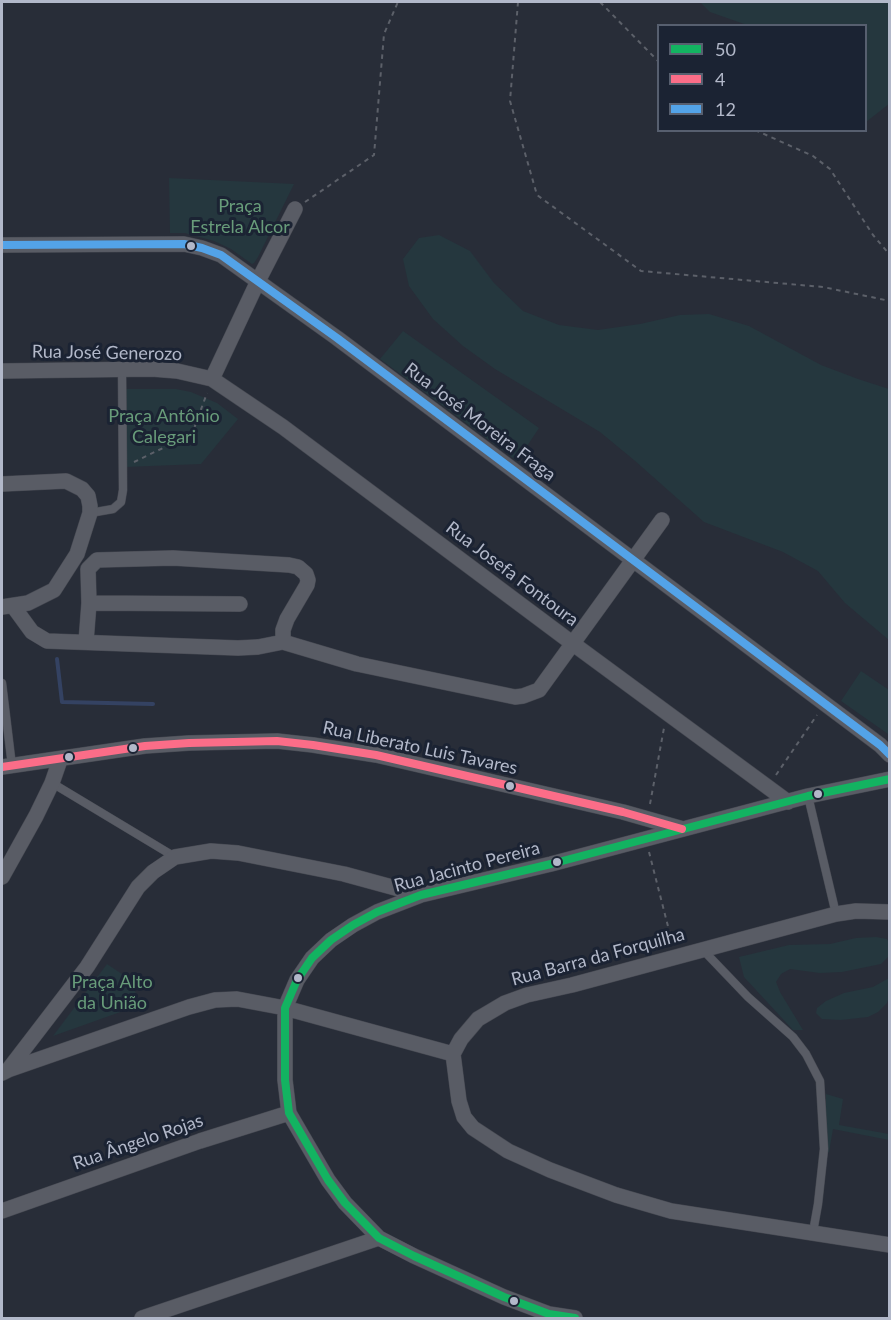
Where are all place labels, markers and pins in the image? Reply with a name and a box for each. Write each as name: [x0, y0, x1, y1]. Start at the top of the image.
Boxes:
unlabelled marker: [185, 240, 197, 252]
unlabelled marker: [127, 742, 139, 754]
unlabelled marker: [63, 751, 75, 763]
unlabelled marker: [504, 780, 516, 792]
unlabelled marker: [812, 788, 824, 800]
unlabelled marker: [551, 856, 563, 868]
unlabelled marker: [292, 972, 304, 984]
unlabelled marker: [508, 1295, 520, 1307]

